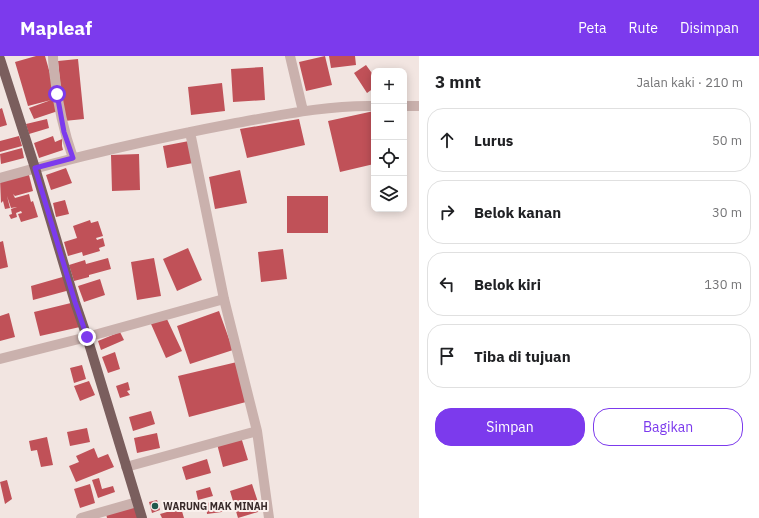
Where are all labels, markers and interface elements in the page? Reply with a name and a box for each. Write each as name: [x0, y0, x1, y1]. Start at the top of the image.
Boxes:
text: Mapleaf: [20, 16, 92, 40]
text: Peta: [578, 19, 607, 37]
text: Rute: [629, 19, 658, 37]
text: Disimpan: [680, 19, 739, 37]
map controls: [371, 68, 407, 212]
button: +: [371, 68, 407, 104]
text: 3 mnt: [435, 71, 481, 93]
text: Jalan kaki · 210 m: [636, 74, 743, 91]
route start: [48, 85, 66, 103]
button: −: [371, 104, 407, 140]
icon: ahead: [436, 129, 458, 151]
text: Lurus: [474, 131, 513, 150]
text: 50 m: [712, 132, 742, 149]
button: locate: [371, 140, 407, 176]
button: layers: [371, 176, 407, 212]
icon: right: [436, 201, 458, 223]
text: Belok kanan: [474, 203, 561, 222]
text: 30 m: [712, 204, 742, 221]
icon: left: [436, 273, 458, 295]
text: Belok kiri: [474, 275, 541, 294]
text: 130 m: [704, 276, 742, 293]
route end: [78, 328, 96, 346]
icon: arrive: [436, 345, 458, 367]
text: Tiba di tujuan: [474, 347, 571, 366]
button: Simpan: [435, 408, 585, 446]
button: Bagikan: [593, 408, 743, 446]
place label: WARUNG MAK MINAH: [163, 500, 268, 513]
marker: WARUNG MAK MINAH: [150, 501, 160, 511]

